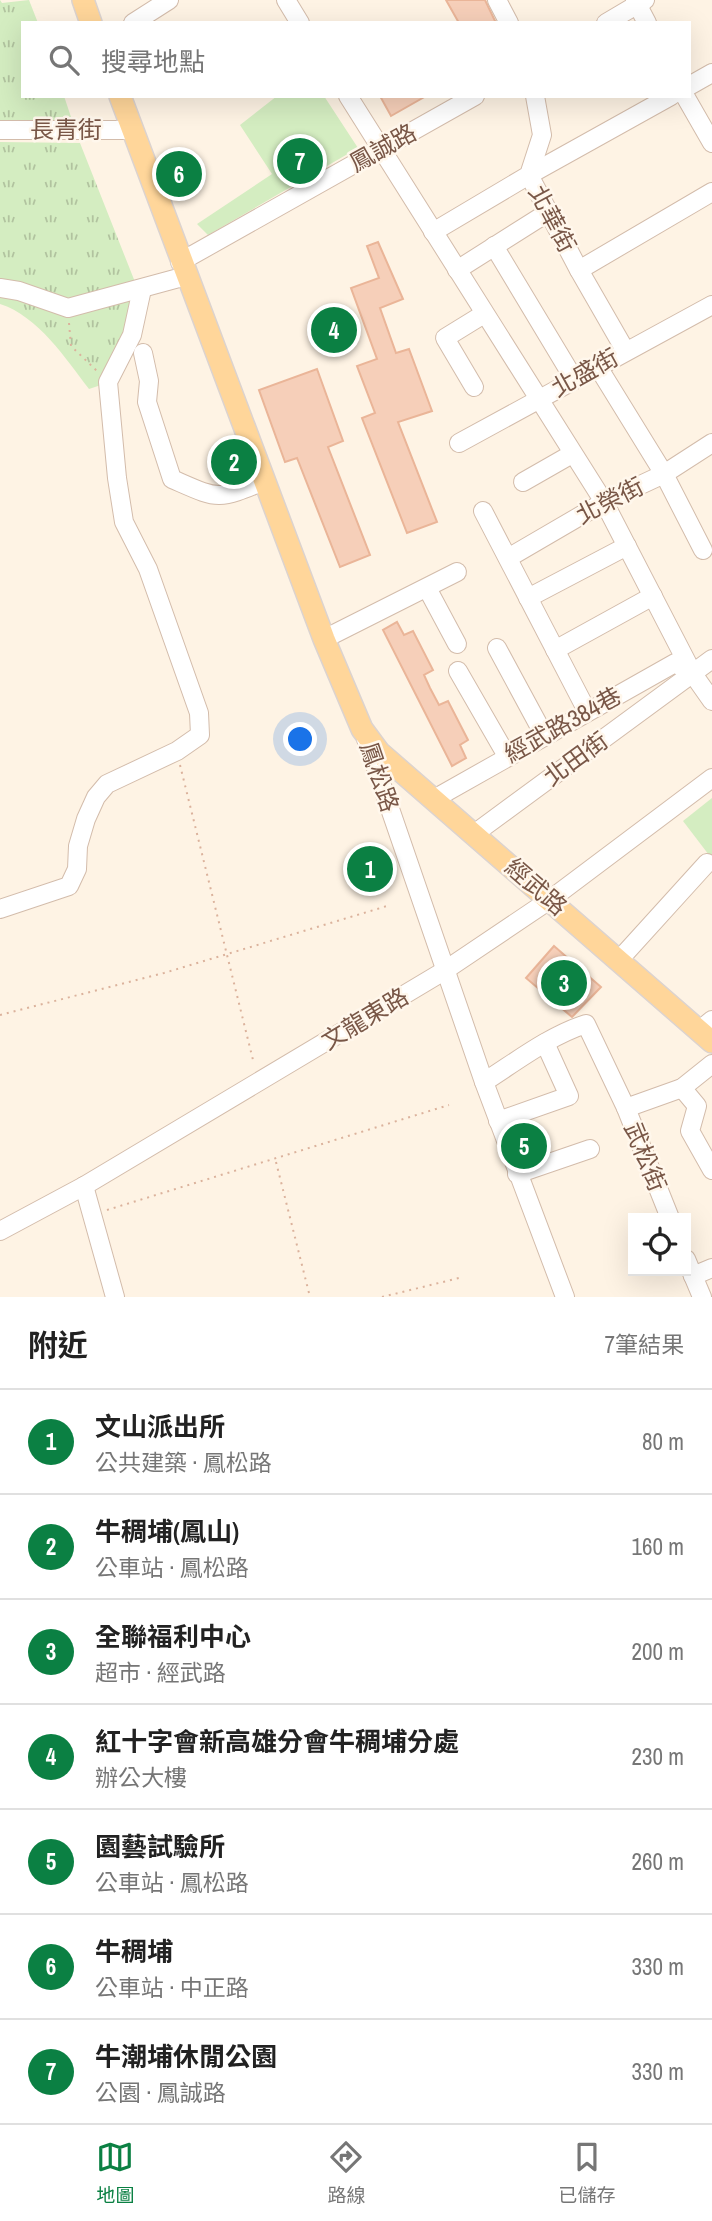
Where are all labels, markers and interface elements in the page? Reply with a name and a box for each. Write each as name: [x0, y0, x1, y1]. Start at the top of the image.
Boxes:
search box: [21, 21, 691, 98]
icon: search: [45, 41, 83, 79]
text: 搜尋地點: [101, 44, 205, 79]
street label: 長青街: [30, 113, 102, 145]
street label: 鳳誠路: [343, 116, 422, 179]
pin: 7: [277, 135, 323, 187]
pin: 6: [156, 148, 202, 200]
street label: 北華街: [522, 179, 584, 258]
pin: 4: [311, 304, 357, 356]
street label: 北盛街: [545, 341, 624, 404]
pin: 2: [211, 436, 257, 488]
street label: 北榮街: [570, 470, 649, 531]
street label: 經武路384巷: [498, 679, 627, 769]
your location: [283, 722, 317, 756]
street label: 北田街: [537, 724, 614, 792]
street label: 鳳松路: [353, 737, 407, 816]
pin: 1: [347, 843, 393, 895]
street label: 經武路: [499, 851, 574, 922]
pin: 3: [541, 957, 587, 1009]
street label: 文龍東路: [315, 980, 414, 1057]
street label: 武松街: [618, 1117, 674, 1196]
pin: 5: [501, 1120, 547, 1172]
map controls: [628, 1213, 691, 1276]
button: locate: [628, 1213, 691, 1276]
text: 附近: [28, 1325, 88, 1365]
text: 7筆結果: [605, 1329, 684, 1360]
text: 文山派出所: [95, 1409, 225, 1444]
text: 1: [46, 1426, 56, 1457]
text: 80 m: [642, 1426, 684, 1457]
text: 公共建築 · 鳳松路: [95, 1447, 272, 1478]
text: 牛稠埔(鳳山): [95, 1514, 239, 1549]
text: 2: [46, 1531, 56, 1562]
text: 160 m: [632, 1531, 684, 1562]
text: 公車站 · 鳳松路: [95, 1552, 249, 1583]
text: 全聯福利中心: [95, 1619, 251, 1654]
text: 3: [46, 1636, 56, 1667]
text: 200 m: [632, 1636, 684, 1667]
text: 超市 · 經武路: [95, 1657, 226, 1688]
text: 紅十字會新高雄分會牛稠埔分處: [95, 1724, 459, 1759]
text: 4: [46, 1741, 56, 1772]
text: 230 m: [632, 1741, 684, 1772]
text: 辦公大樓: [95, 1762, 187, 1793]
text: 園藝試驗所: [95, 1829, 225, 1864]
text: 5: [46, 1846, 56, 1877]
text: 260 m: [632, 1846, 684, 1877]
text: 公車站 · 鳳松路: [95, 1867, 249, 1898]
text: 牛稠埔: [95, 1934, 173, 1969]
text: 6: [46, 1951, 56, 1982]
text: 330 m: [632, 1951, 684, 1982]
text: 公車站 · 中正路: [95, 1972, 249, 2003]
text: 牛潮埔休閒公園: [95, 2039, 277, 2074]
text: 7: [46, 2056, 56, 2087]
text: 330 m: [632, 2056, 684, 2087]
text: 公園 · 鳳誠路: [95, 2077, 226, 2108]
tab: 地圖: [96, 2138, 135, 2208]
tab: 路線: [327, 2138, 366, 2208]
tab: 已儲存: [558, 2138, 616, 2208]

